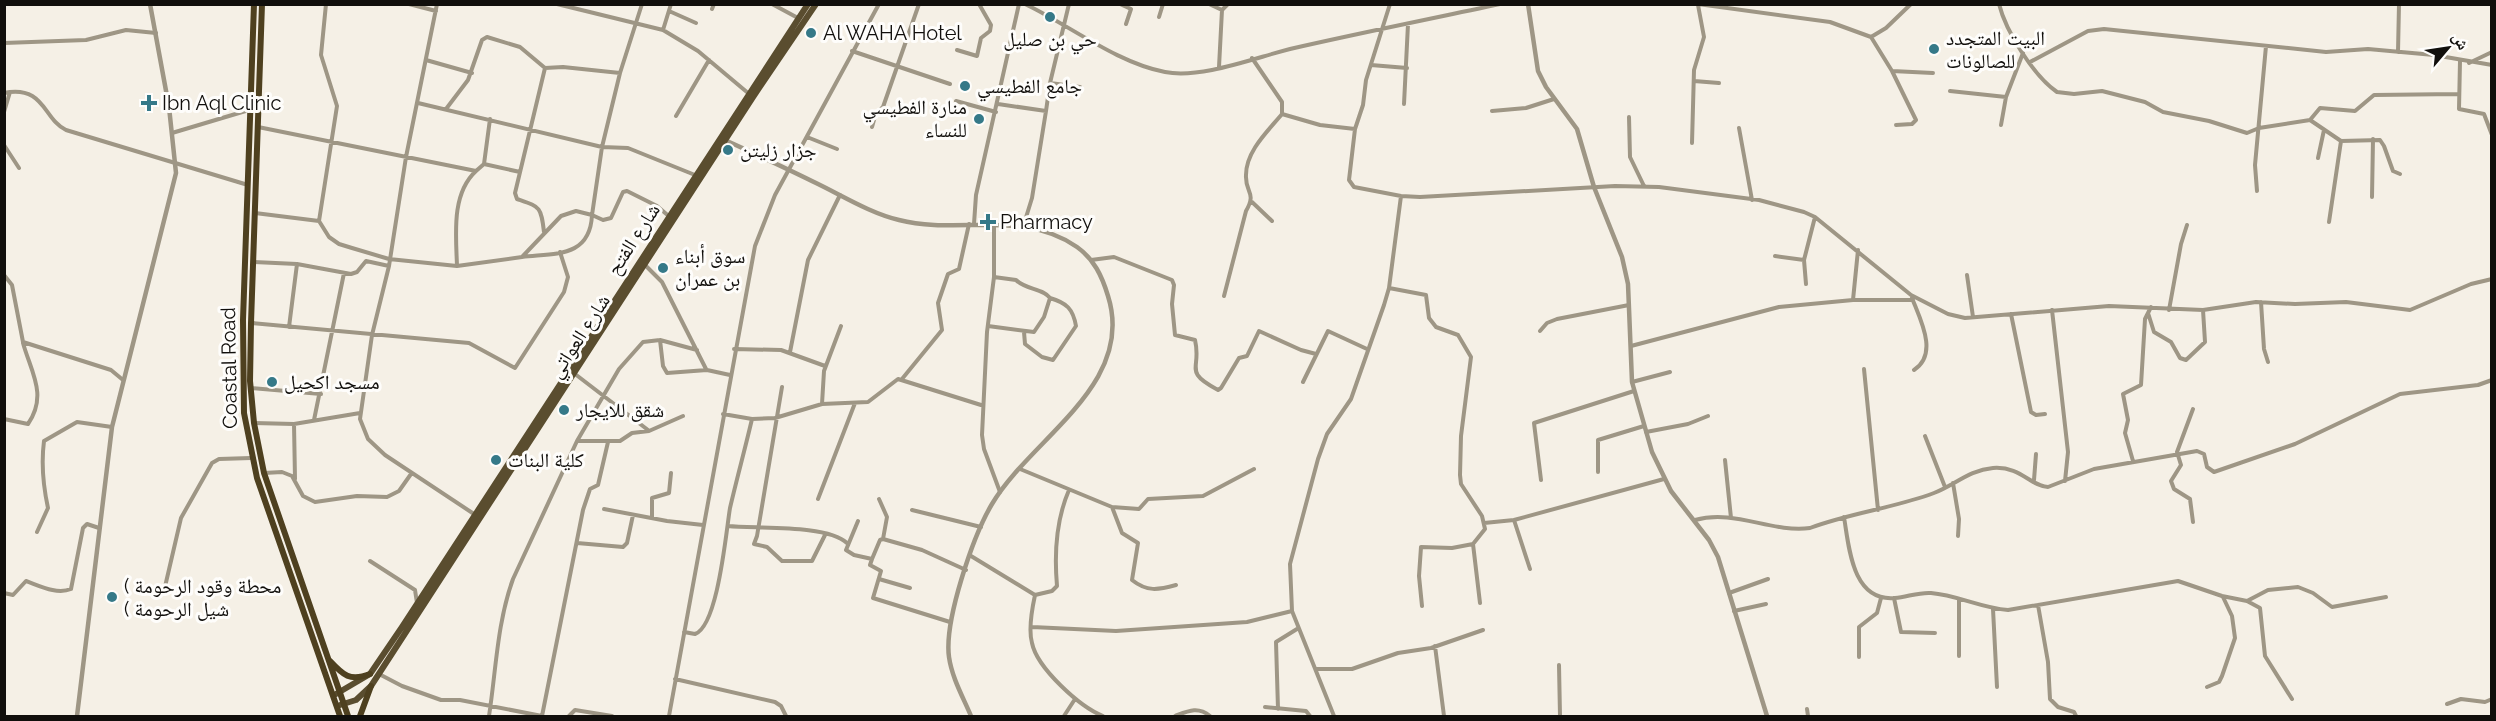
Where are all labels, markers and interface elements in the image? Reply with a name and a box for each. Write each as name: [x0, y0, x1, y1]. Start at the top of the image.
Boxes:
marker: حي بن صليل: [1043, 10, 1057, 24]
north arrow: [2418, 18, 2478, 78]
place label: Al WAHA Hotel: [823, 21, 962, 45]
marker: Al WAHA Hotel: [804, 26, 818, 40]
place label: البيت المتجدد للصالونات: [1946, 26, 2045, 73]
place label: حي بن صليل: [1003, 27, 1097, 55]
text: ش: [2448, 29, 2473, 53]
marker: البيت المتجدد للصالونات: [1927, 42, 1941, 56]
place label: جامع الفطيسي: [977, 74, 1082, 102]
marker: جامع الفطيسي: [958, 79, 972, 93]
place label: Ibn Aql Clinic: [162, 91, 281, 115]
marker: Ibn Aql Clinic: [140, 94, 158, 112]
place label: منارة الفطيسي للنساء: [862, 95, 967, 142]
marker: منارة الفطيسي للنساء: [972, 112, 986, 126]
place label: جزار زليتن: [740, 138, 817, 162]
marker: جزار زليتن: [721, 143, 735, 157]
street label: شارع الفتح: [601, 199, 666, 280]
place label: Pharmacy: [1000, 210, 1093, 234]
marker: Pharmacy: [981, 215, 995, 229]
place label: سوق أبناء بن عمران: [675, 244, 745, 291]
marker: سوق أبناء بن عمران: [656, 261, 670, 275]
street label: شارع العواتي: [543, 290, 618, 385]
street label: Coastal Road: [216, 307, 242, 429]
place label: مسجد اكحيل: [284, 370, 380, 394]
marker: مسجد اكحيل: [265, 375, 279, 389]
place label: شقق للايجار: [575, 398, 664, 422]
marker: شقق للايجار: [557, 403, 571, 417]
place label: كلية البنات: [508, 448, 584, 472]
marker: كلية البنات: [489, 453, 503, 467]
place label: ( محطة وقود الرحومة ( شيل الرحومة: [124, 574, 281, 621]
marker: ( محطة وقود الرحومة ( شيل الرحومة: [105, 590, 119, 604]

